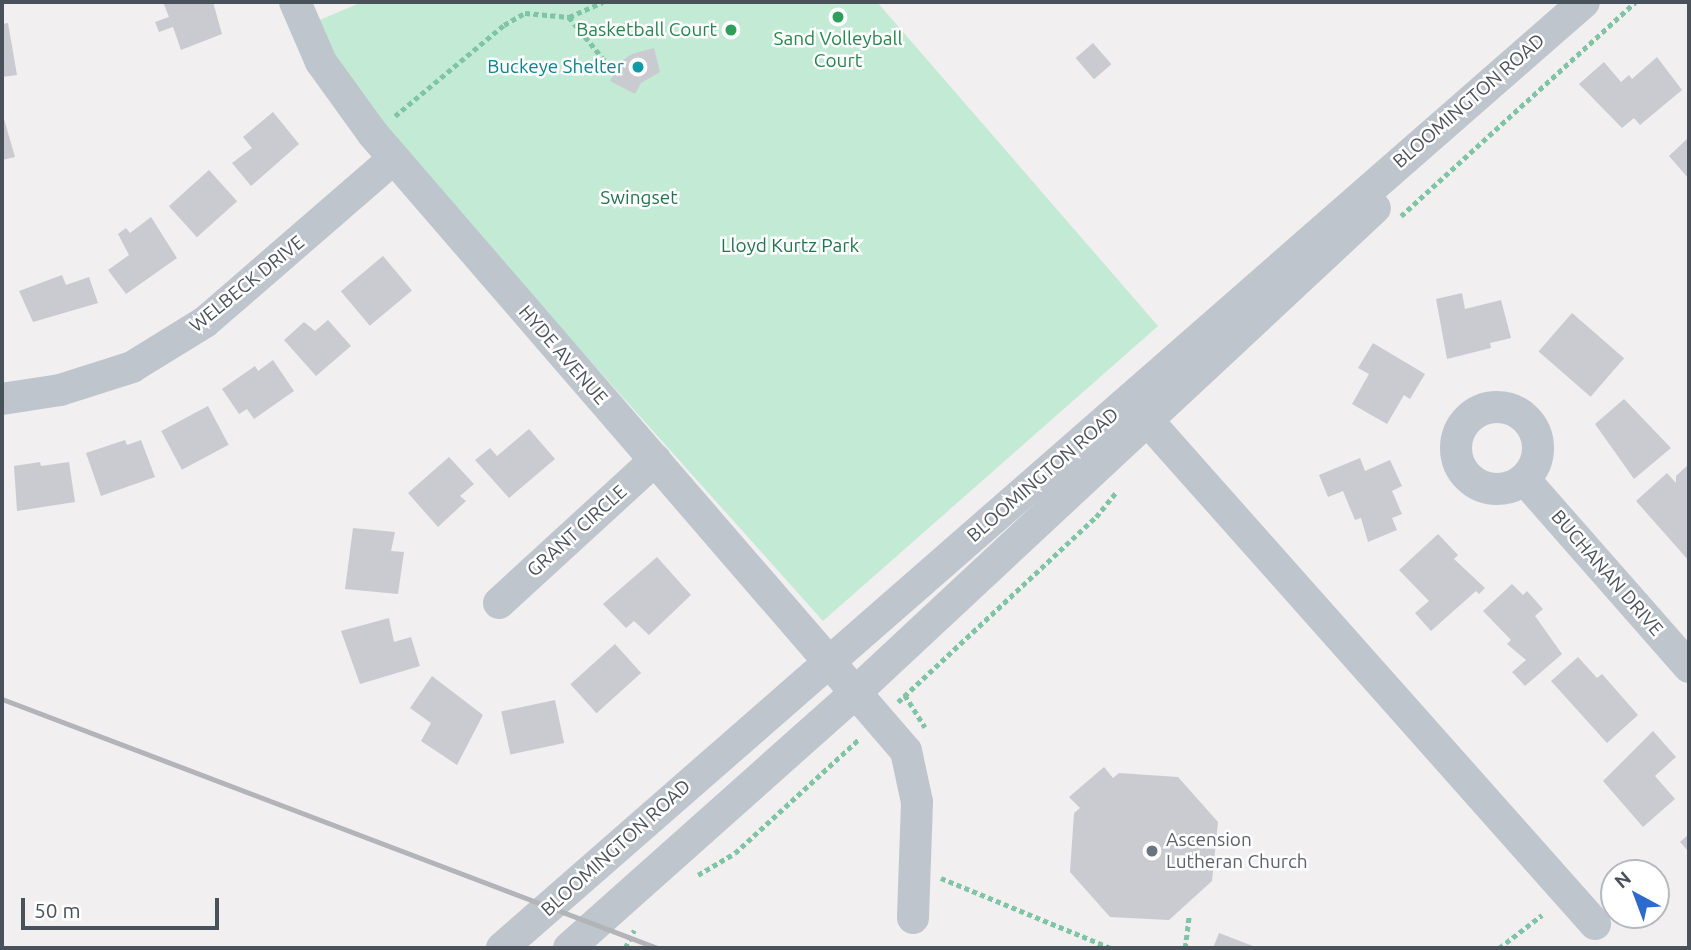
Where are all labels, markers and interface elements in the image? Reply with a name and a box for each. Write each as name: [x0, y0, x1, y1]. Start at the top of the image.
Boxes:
marker: Sand Volleyball Court: [830, 9, 846, 25]
place label: Basketball Court: [576, 19, 717, 41]
marker: Basketball Court: [723, 22, 739, 38]
place label: Sand Volleyball Court: [774, 28, 902, 72]
street label: BLOOMINGTON ROAD: [1389, 29, 1549, 173]
place label: Buckeye Shelter: [487, 56, 624, 78]
marker: Buckeye Shelter: [630, 59, 646, 75]
park label: Swingset: [600, 187, 678, 209]
street label: WELBECK DRIVE: [185, 231, 309, 337]
park label: Lloyd Kurtz Park: [721, 235, 859, 257]
street label: HYDE AVENUE: [514, 301, 612, 409]
street label: BLOOMINGTON ROAD: [963, 403, 1123, 547]
street label: GRANT CIRCLE: [523, 480, 631, 582]
street label: BUCHANAN DRIVE: [1546, 506, 1668, 640]
street label: BLOOMINGTON ROAD: [537, 775, 695, 921]
place label: Ascension Lutheran Church: [1166, 829, 1308, 873]
marker: Ascension Lutheran Church: [1144, 843, 1160, 859]
north arrow: [1600, 859, 1670, 929]
text: N: [1610, 867, 1635, 893]
scale bar: [24, 884, 222, 928]
text: 50 m: [34, 898, 81, 922]

